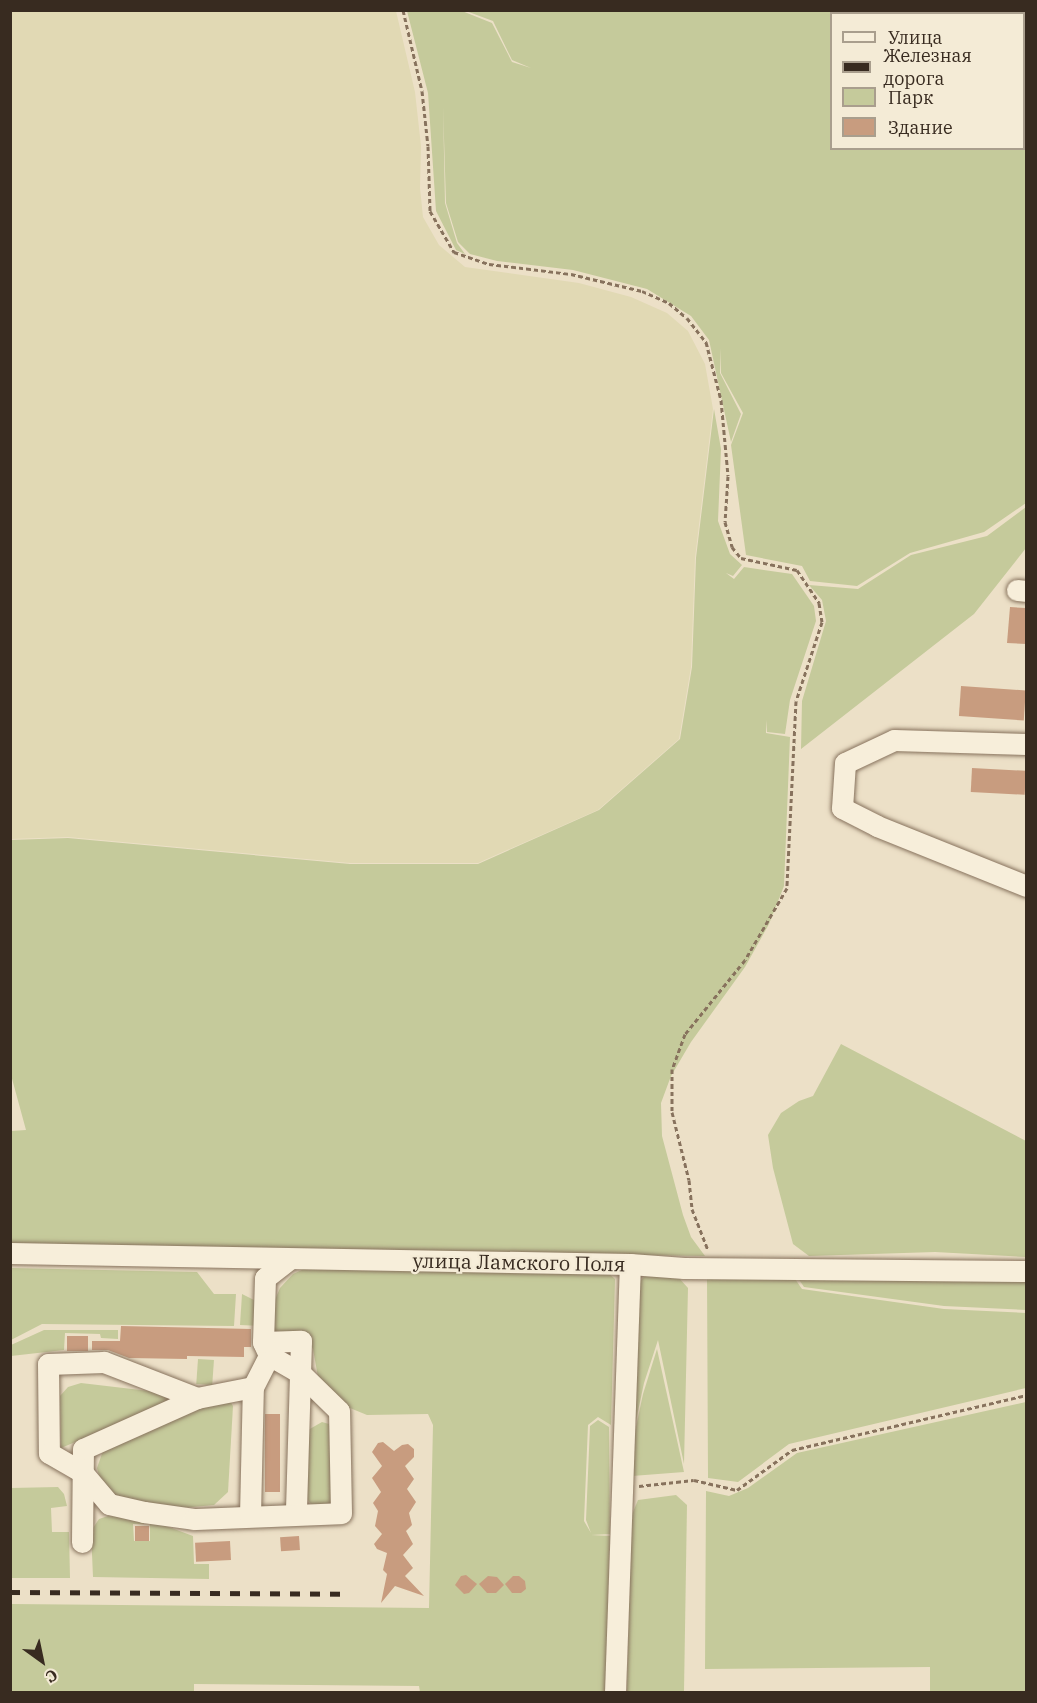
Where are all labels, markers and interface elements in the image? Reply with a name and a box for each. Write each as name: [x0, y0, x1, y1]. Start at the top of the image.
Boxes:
legend: [830, 12, 1025, 150]
text: Улица: [888, 26, 942, 49]
text: Железная дорога: [883, 44, 972, 90]
text: Парк: [888, 86, 934, 109]
text: Здание: [888, 116, 953, 139]
street label: улица Ламского Поля: [412, 1248, 626, 1276]
north arrow: [12, 1631, 72, 1691]
text: С: [42, 1665, 62, 1687]

